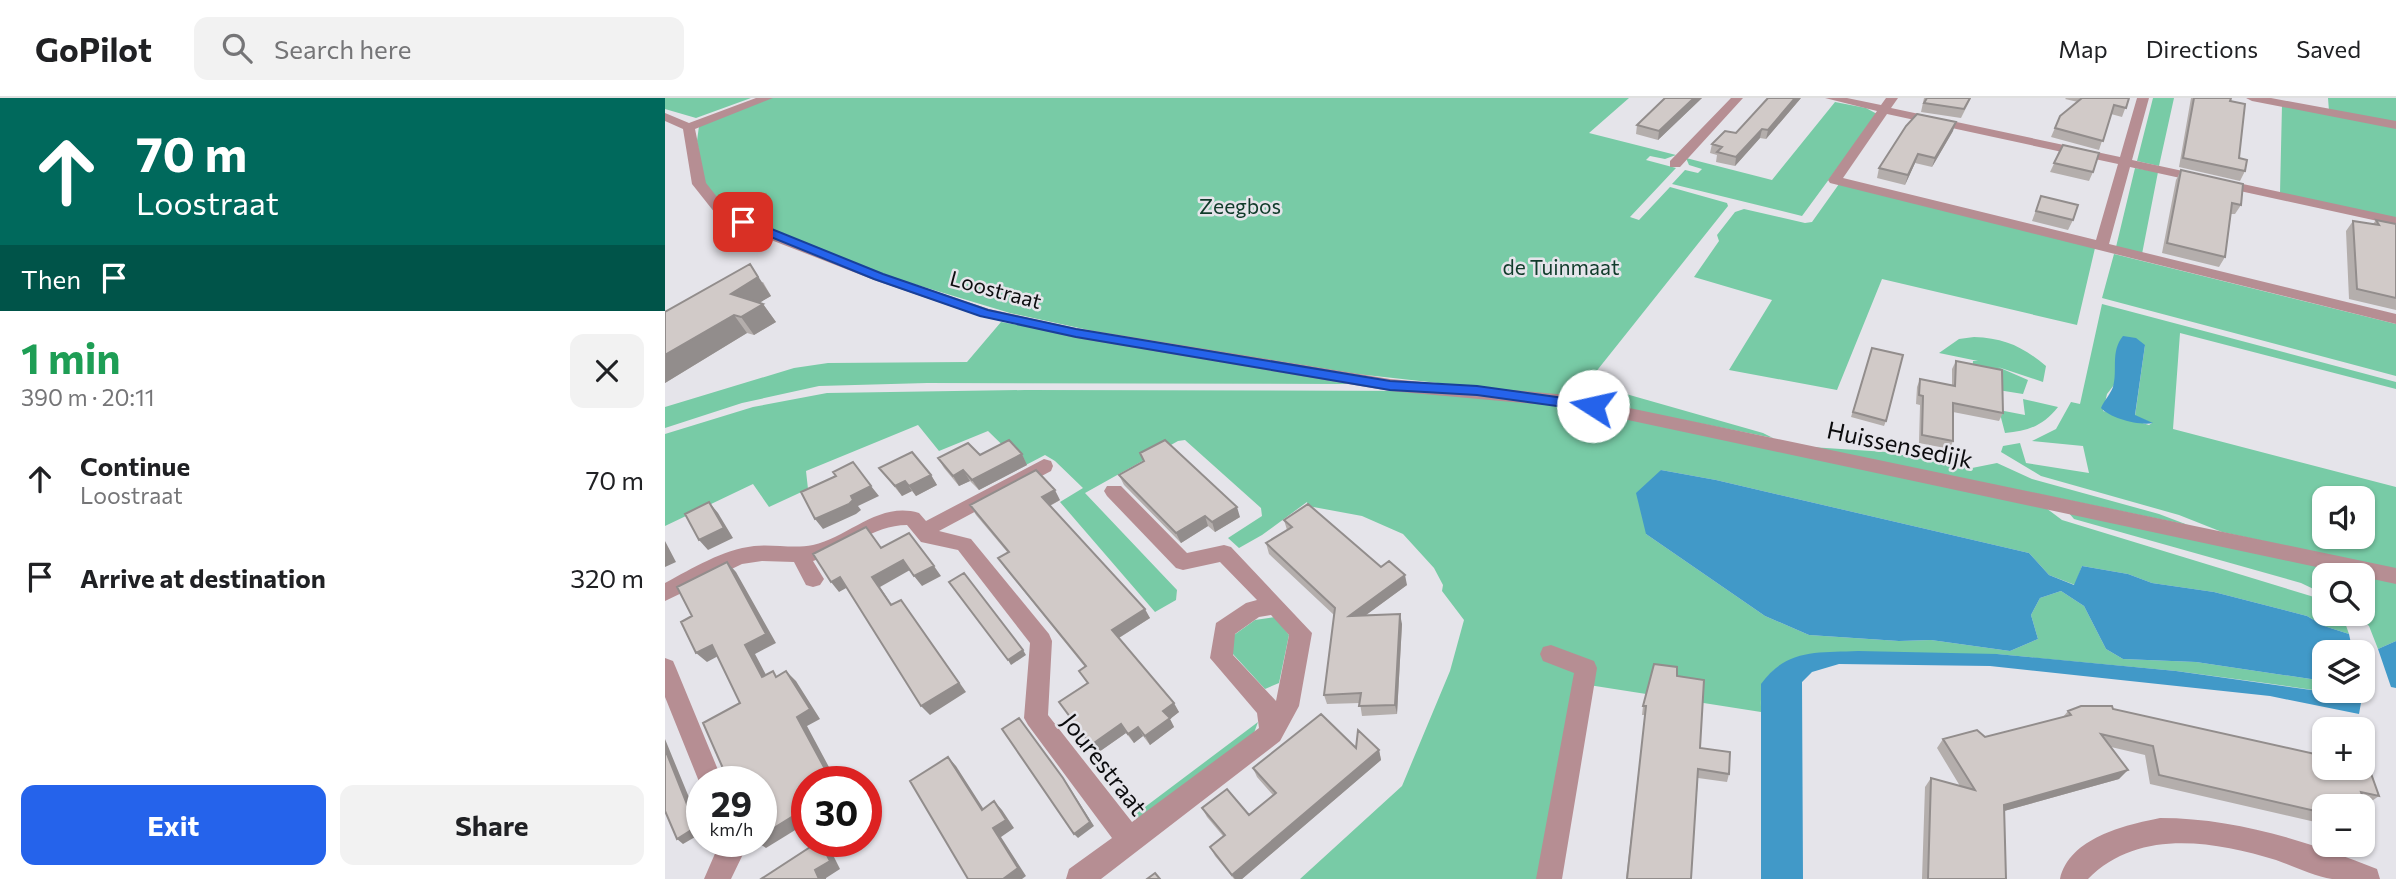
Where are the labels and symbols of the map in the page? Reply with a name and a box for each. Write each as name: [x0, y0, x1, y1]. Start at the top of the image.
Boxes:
pin: [713, 192, 773, 252]
park label: Zeegbos: [1199, 193, 1281, 218]
park label: de Tuinmaat: [1503, 254, 1620, 279]
street label: Loostraat: [947, 265, 1045, 313]
position arrow: [1556, 369, 1630, 443]
street label: Huissensedijk: [1824, 414, 1976, 474]
street label: Jourestraat: [1056, 707, 1154, 821]
speed limit sign: 30: [791, 766, 882, 857]

